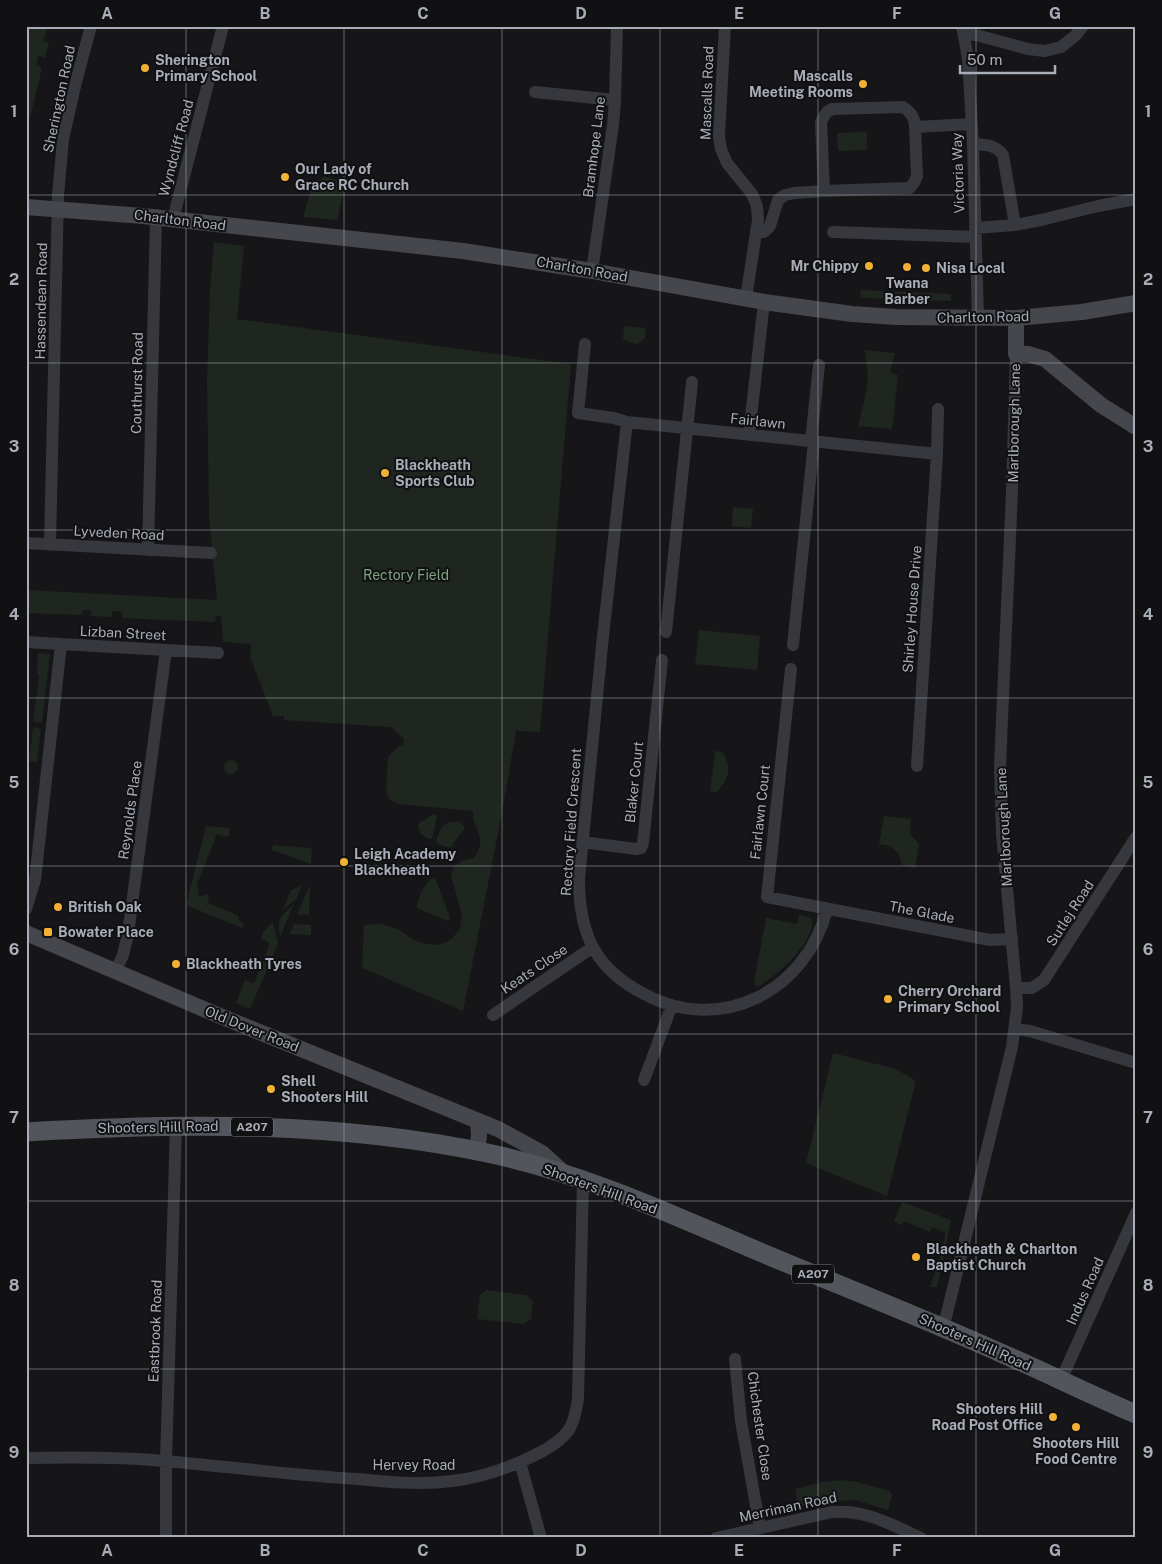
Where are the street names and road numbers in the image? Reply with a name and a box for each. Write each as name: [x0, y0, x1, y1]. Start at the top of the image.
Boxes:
street label: Sherington Road: [40, 44, 78, 154]
street label: Mascalls Road: [697, 46, 717, 140]
street label: Bramhope Lane: [580, 96, 608, 198]
street label: Wyndcliff Road: [155, 98, 197, 198]
street label: Victoria Way: [949, 132, 967, 214]
street label: Charlton Road: [133, 206, 227, 234]
street label: Hassendean Road: [32, 242, 50, 360]
street label: Charlton Road: [535, 253, 629, 285]
street label: Charlton Road: [937, 308, 1029, 326]
street label: Couthurst Road: [128, 332, 146, 434]
street label: Marlborough Lane: [1005, 363, 1023, 483]
street label: Fairlawn: [729, 410, 787, 432]
street label: Lyveden Road: [73, 523, 165, 543]
street label: Shirley House Drive: [900, 545, 924, 673]
street label: Lizban Street: [79, 623, 167, 643]
street label: Blaker Court: [622, 740, 646, 824]
street label: Rectory Field Crescent: [558, 748, 584, 896]
street label: Reynolds Place: [115, 760, 145, 860]
street label: Fairlawn Court: [747, 764, 773, 860]
street label: Marlborough Lane: [993, 767, 1015, 887]
street label: Sutlej Road: [1043, 877, 1097, 949]
street label: The Glade: [888, 898, 956, 926]
street label: Keats Close: [498, 941, 570, 997]
street label: Old Dover Road: [203, 1003, 301, 1055]
street label: Shooters Hill Road: [97, 1118, 219, 1136]
road number: A207: [231, 1118, 273, 1136]
street label: Shooters Hill Road: [540, 1161, 660, 1217]
street label: Indus Road: [1063, 1255, 1107, 1327]
road number: A207: [792, 1264, 834, 1284]
street label: Eastbrook Road: [145, 1279, 165, 1383]
street label: Shooters Hill Road: [916, 1310, 1034, 1374]
street label: Chichester Close: [744, 1370, 776, 1482]
street label: Hervey Road: [373, 1457, 455, 1473]
street label: Merriman Road: [738, 1489, 838, 1525]

